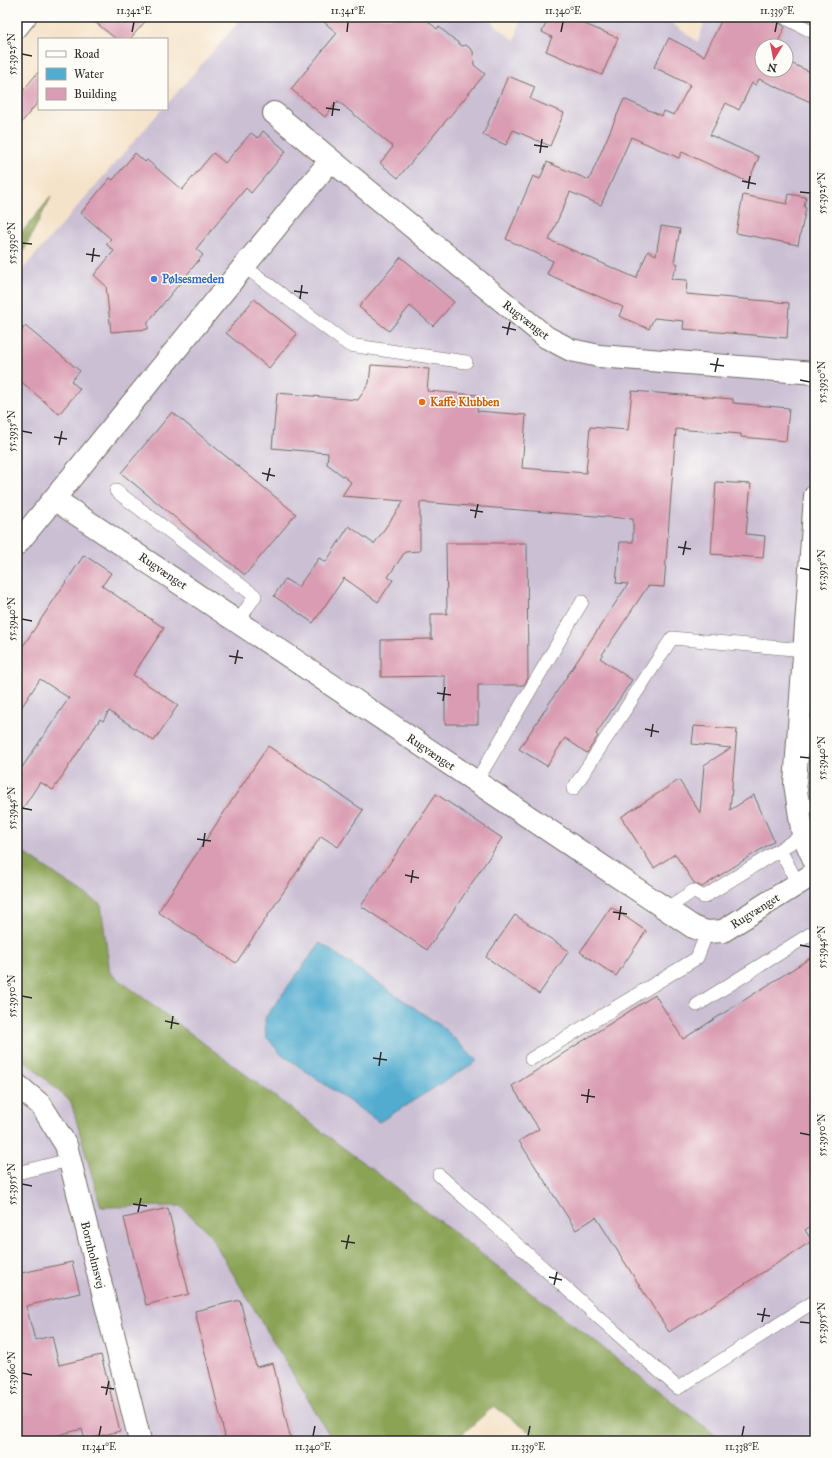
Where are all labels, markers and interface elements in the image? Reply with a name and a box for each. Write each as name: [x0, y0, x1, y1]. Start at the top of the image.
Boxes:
text: 11.342°E: [116, 5, 152, 17]
text: 11.341°E: [331, 5, 365, 17]
text: 11.340°E: [545, 5, 581, 17]
text: 11.339°E: [760, 5, 794, 17]
text: 55.3925°N: [6, 32, 18, 75]
legend: [38, 38, 168, 110]
north arrow: [754, 38, 794, 78]
text: Road: [74, 47, 100, 61]
text: N: [766, 60, 778, 75]
text: Water: [74, 67, 104, 81]
text: Building: [74, 87, 117, 102]
text: 55.3925°N: [816, 171, 828, 214]
text: 55.3930°N: [6, 221, 18, 264]
place label: Pølsesmeden: [162, 272, 225, 286]
marker: Pølsesmeden: [149, 274, 159, 284]
street label: Rugvænget: [499, 297, 553, 344]
text: 55.3930°N: [816, 360, 828, 403]
place label: Kaffe Klubben: [430, 395, 500, 409]
marker: Kaffe Klubben: [417, 397, 427, 407]
text: 55.3935°N: [6, 410, 18, 452]
text: 55.3935°N: [816, 549, 828, 591]
street label: Rugvænget: [136, 550, 190, 594]
text: 55.3940°N: [6, 596, 18, 641]
street label: Rugvænget: [404, 731, 458, 775]
text: 55.3940°N: [816, 735, 828, 780]
text: 55.3945°N: [6, 786, 18, 829]
street label: Rugvænget: [728, 890, 783, 932]
text: 55.3945°N: [816, 925, 828, 968]
text: 55.3950°N: [6, 974, 18, 1018]
text: 55.3950°N: [816, 1113, 828, 1157]
text: 55.3955°N: [6, 1163, 18, 1205]
street label: Bornholmsvej: [78, 1220, 108, 1290]
text: 55.3955°N: [816, 1302, 828, 1344]
text: 55.3960°N: [6, 1351, 18, 1395]
text: 11.341°E: [82, 1441, 116, 1453]
text: 11.340°E: [295, 1441, 331, 1453]
text: 11.339°E: [511, 1441, 545, 1453]
text: 11.338°E: [725, 1441, 759, 1453]

